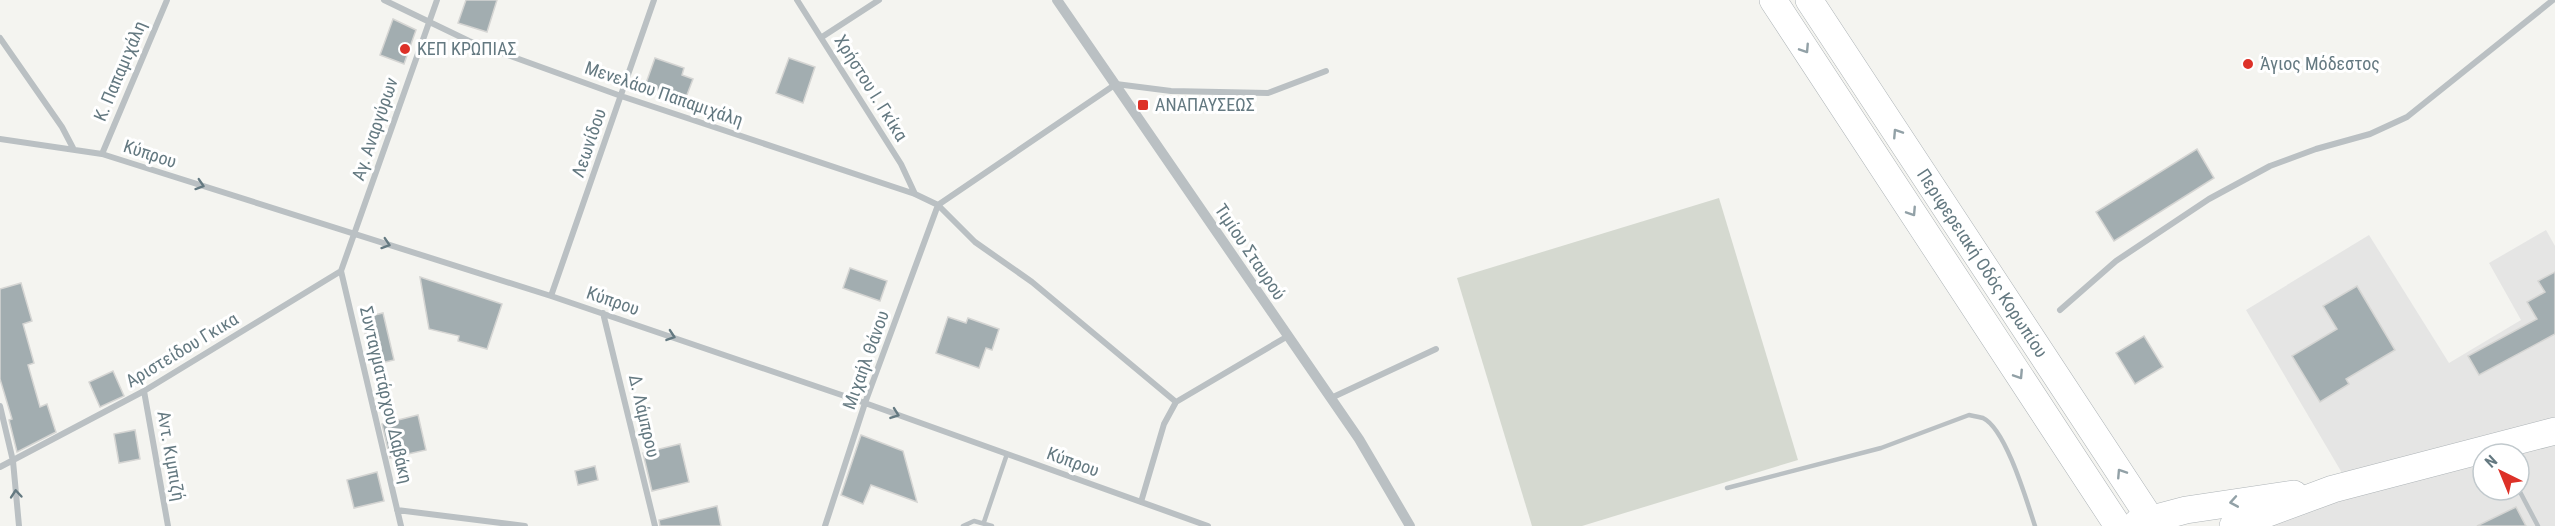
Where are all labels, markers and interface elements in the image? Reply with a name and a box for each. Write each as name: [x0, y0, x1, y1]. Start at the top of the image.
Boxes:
street label: Κ. Παπαμιχάλη: [89, 17, 150, 124]
street label: Χρήστου Ι. Γκίκα: [830, 31, 912, 145]
place label: ΚΕΠ ΚΡΩΠΙΑΣ: [417, 38, 517, 59]
marker: ΚΕΠ ΚΡΩΠΙΑΣ: [398, 42, 412, 56]
one-way arrow: [1797, 43, 1809, 53]
place label: Άγιος Μόδεστος: [2260, 53, 2380, 74]
street label: Μενελάου Παπαμιχάλη: [582, 57, 746, 130]
marker: Άγιος Μόδεστος: [2241, 57, 2255, 71]
street label: Αγ. Αναργύρων: [347, 74, 402, 183]
place label: ΑΝΑΠΑΥΣΕΩΣ: [1155, 94, 1255, 115]
marker: ΑΝΑΠΑΥΣΕΩΣ: [1136, 98, 1150, 112]
street label: Λεωνίδου: [567, 106, 610, 180]
one-way arrow: [1893, 129, 1904, 140]
street label: Κύπρου: [121, 135, 179, 172]
street label: Περιφερειακή Οδός Κορωπίου: [1913, 165, 2052, 361]
one-way arrow: [194, 178, 205, 190]
street label: Τιμίου Σταυρού: [1211, 200, 1290, 304]
one-way arrow: [1904, 206, 1916, 216]
one-way arrow: [380, 237, 391, 249]
street label: Κύπρου: [584, 282, 642, 319]
street label: Συνταγματάρχου Δαβάκη: [356, 304, 417, 485]
street label: Αριστείδου Γκικα: [122, 308, 242, 391]
street label: Μιχαήλ Θάνου: [838, 308, 893, 412]
one-way arrow: [665, 329, 676, 342]
one-way arrow: [2012, 368, 2023, 379]
street label: Δ. Λάμπρου: [625, 373, 664, 459]
one-way arrow: [889, 407, 900, 419]
street label: Αντ. Κιμπιζή: [153, 409, 190, 503]
street label: Κύπρου: [1044, 442, 1102, 481]
north arrow: [2471, 442, 2531, 502]
text: N: [2481, 451, 2501, 472]
one-way arrow: [2117, 469, 2128, 480]
one-way arrow: [10, 489, 23, 498]
one-way arrow: [2229, 495, 2239, 508]

